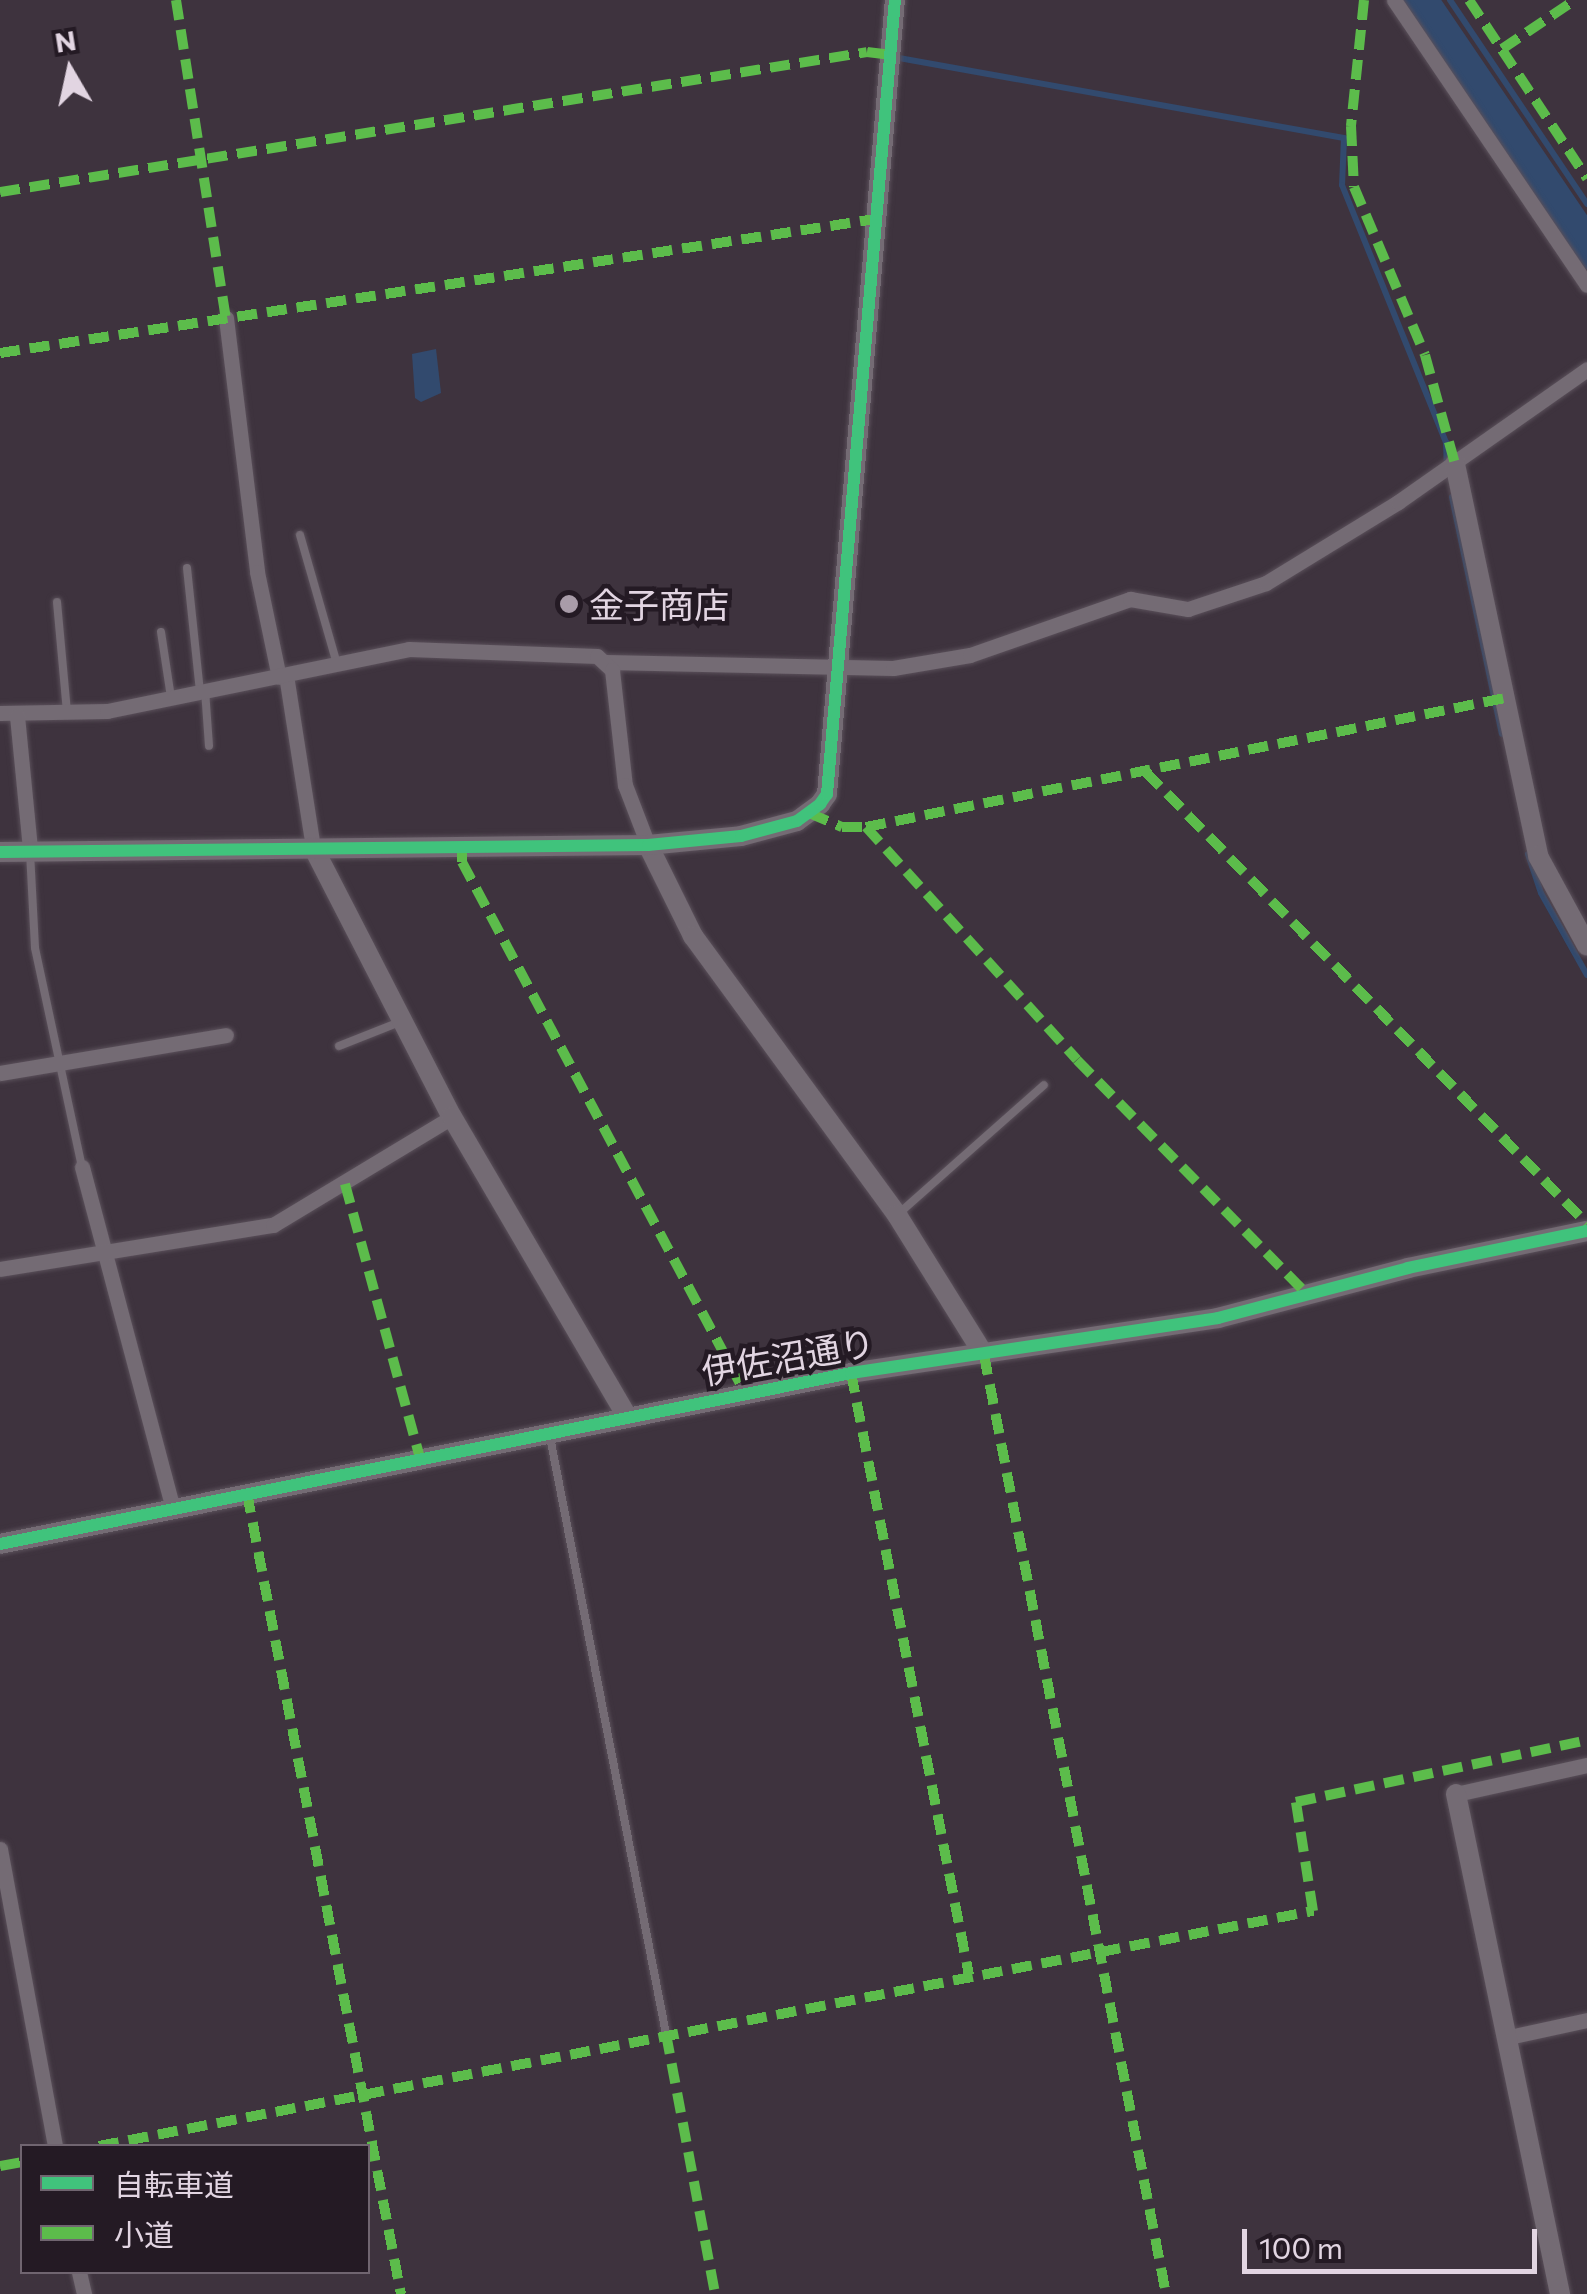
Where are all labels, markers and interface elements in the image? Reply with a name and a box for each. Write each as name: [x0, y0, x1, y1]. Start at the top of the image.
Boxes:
north arrow: [20, 20, 120, 120]
text: N: [52, 22, 78, 59]
place label: 金子商店: [589, 583, 729, 625]
marker: 金子商店: [558, 593, 580, 615]
street label: 伊佐沼通り: [698, 1320, 878, 1392]
legend: [20, 2144, 370, 2274]
text: 自転車道: [114, 2165, 234, 2202]
scale bar: [1247, 2209, 1542, 2271]
text: 小道: [114, 2215, 174, 2252]
text: 100 m: [1259, 2228, 1343, 2265]

